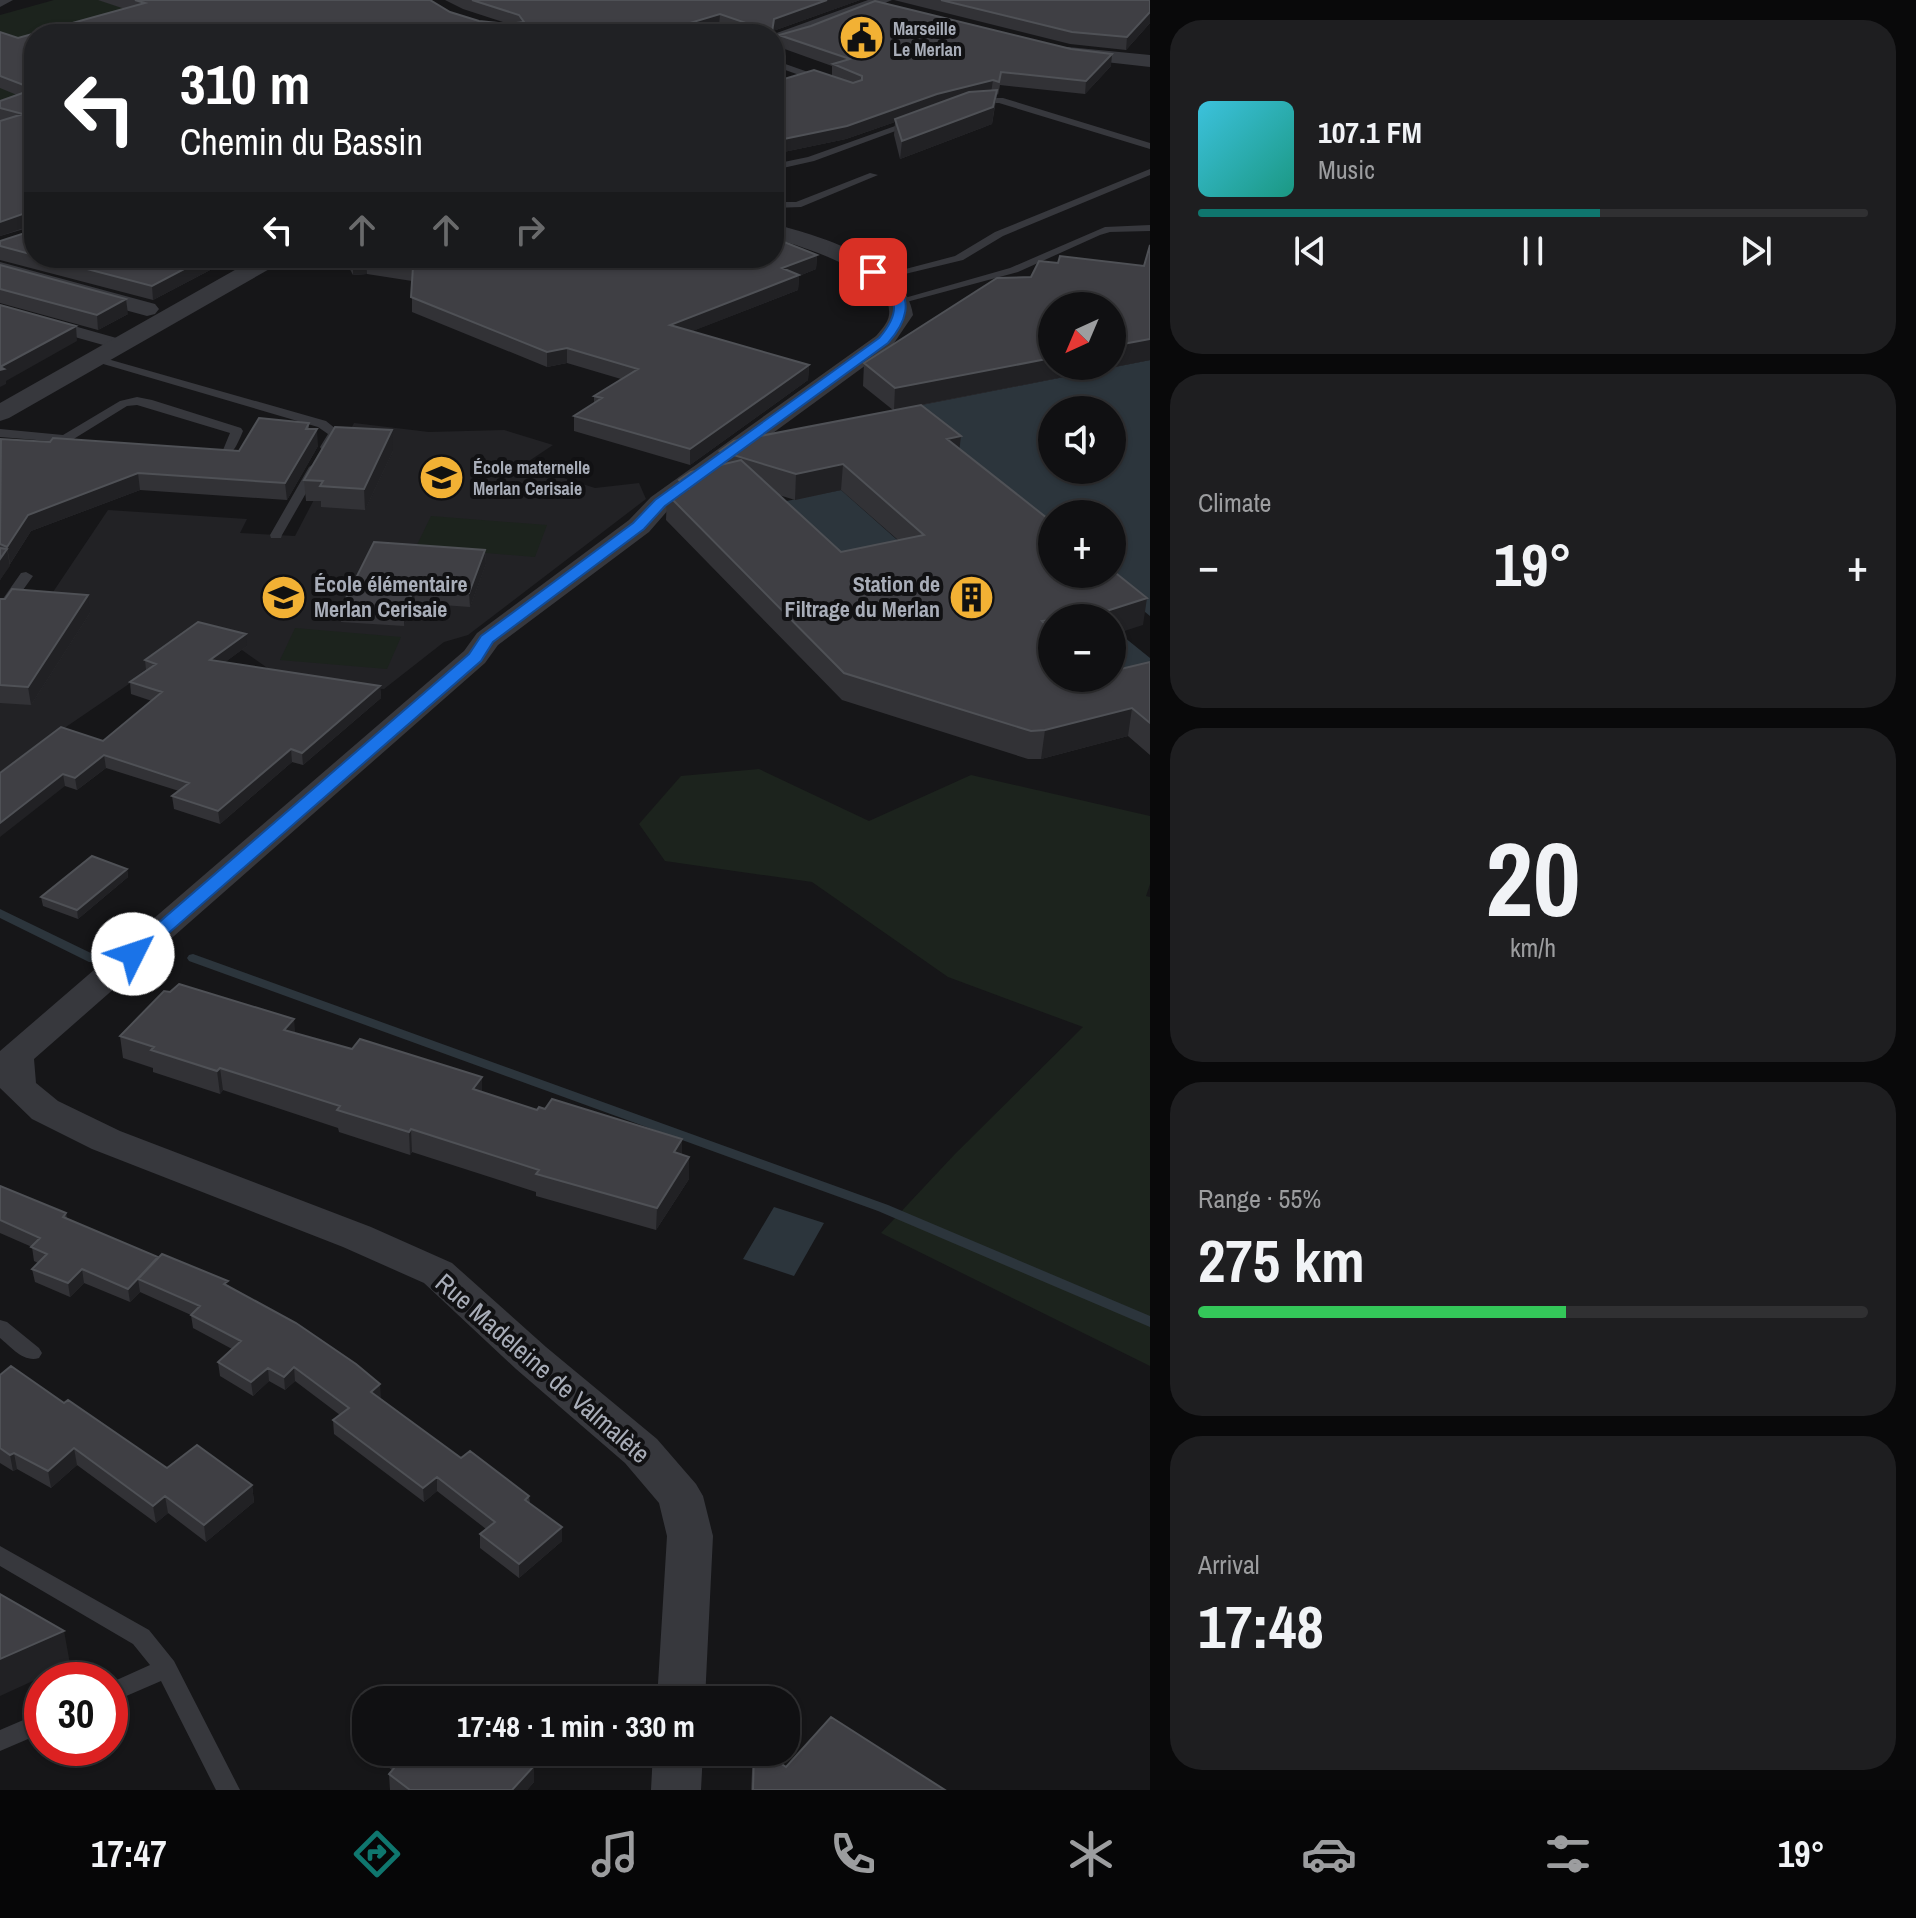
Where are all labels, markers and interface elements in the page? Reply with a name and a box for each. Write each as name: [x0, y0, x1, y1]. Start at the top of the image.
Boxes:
public building icon: Marseille Le Merlan: [838, 14, 886, 62]
place label: Marseille Le Merlan: [893, 16, 962, 62]
text: 310 m: [180, 46, 310, 121]
icon: left: [48, 56, 152, 160]
text: 107.1 FM: [1318, 112, 1422, 152]
text: Chemin du Bassin: [180, 118, 423, 166]
text: Music: [1318, 152, 1375, 187]
icon: left: [256, 208, 300, 252]
icon: ahead: [340, 208, 384, 252]
icon: ahead: [424, 208, 468, 252]
icon: right: [508, 208, 552, 252]
icon: previous: [1288, 229, 1332, 273]
icon: pause: [1511, 229, 1555, 273]
icon: next: [1734, 229, 1778, 273]
pin: [839, 238, 907, 306]
icon: arrive: [851, 250, 895, 294]
north arrow: [1038, 292, 1126, 380]
map controls: [1038, 292, 1126, 692]
button: sound: [1038, 396, 1126, 484]
school or university icon: École maternelle Merlan Cerisaie: [418, 453, 466, 501]
place label: École maternelle Merlan Cerisaie: [473, 455, 590, 501]
text: Climate: [1198, 485, 1271, 520]
button: +: [1038, 500, 1126, 588]
text: 19°: [1494, 524, 1572, 605]
text: −: [1198, 535, 1219, 595]
text: +: [1847, 535, 1868, 595]
place label: École élémentaire Merlan Cerisaie: [314, 569, 467, 624]
place label: Station de Filtrage du Merlan: [785, 569, 940, 624]
school or university icon: École élémentaire Merlan Cerisaie: [259, 573, 307, 621]
building icon: Station de Filtrage du Merlan: [947, 573, 995, 621]
button: −: [1038, 604, 1126, 692]
text: 20: [1486, 808, 1580, 948]
position arrow: [91, 912, 175, 996]
text: km/h: [1510, 930, 1556, 965]
text: Range · 55%: [1198, 1181, 1321, 1216]
text: 275 km: [1198, 1220, 1365, 1301]
street label: Rue Madeleine de Valmalète: [428, 1265, 658, 1471]
text: Arrival: [1198, 1547, 1260, 1582]
text: 17:48: [1198, 1586, 1324, 1667]
speed limit sign: 30: [24, 1662, 128, 1766]
text: 17:48 · 1 min · 330 m: [457, 1706, 695, 1746]
icon: directions: [349, 1826, 405, 1882]
icon: music: [587, 1826, 643, 1882]
icon: phone: [825, 1826, 881, 1882]
icon: climate: [1063, 1826, 1119, 1882]
icon: car: [1301, 1826, 1357, 1882]
icon: filters: [1540, 1826, 1596, 1882]
text: 17:47: [91, 1830, 167, 1878]
text: 19°: [1778, 1830, 1825, 1878]

